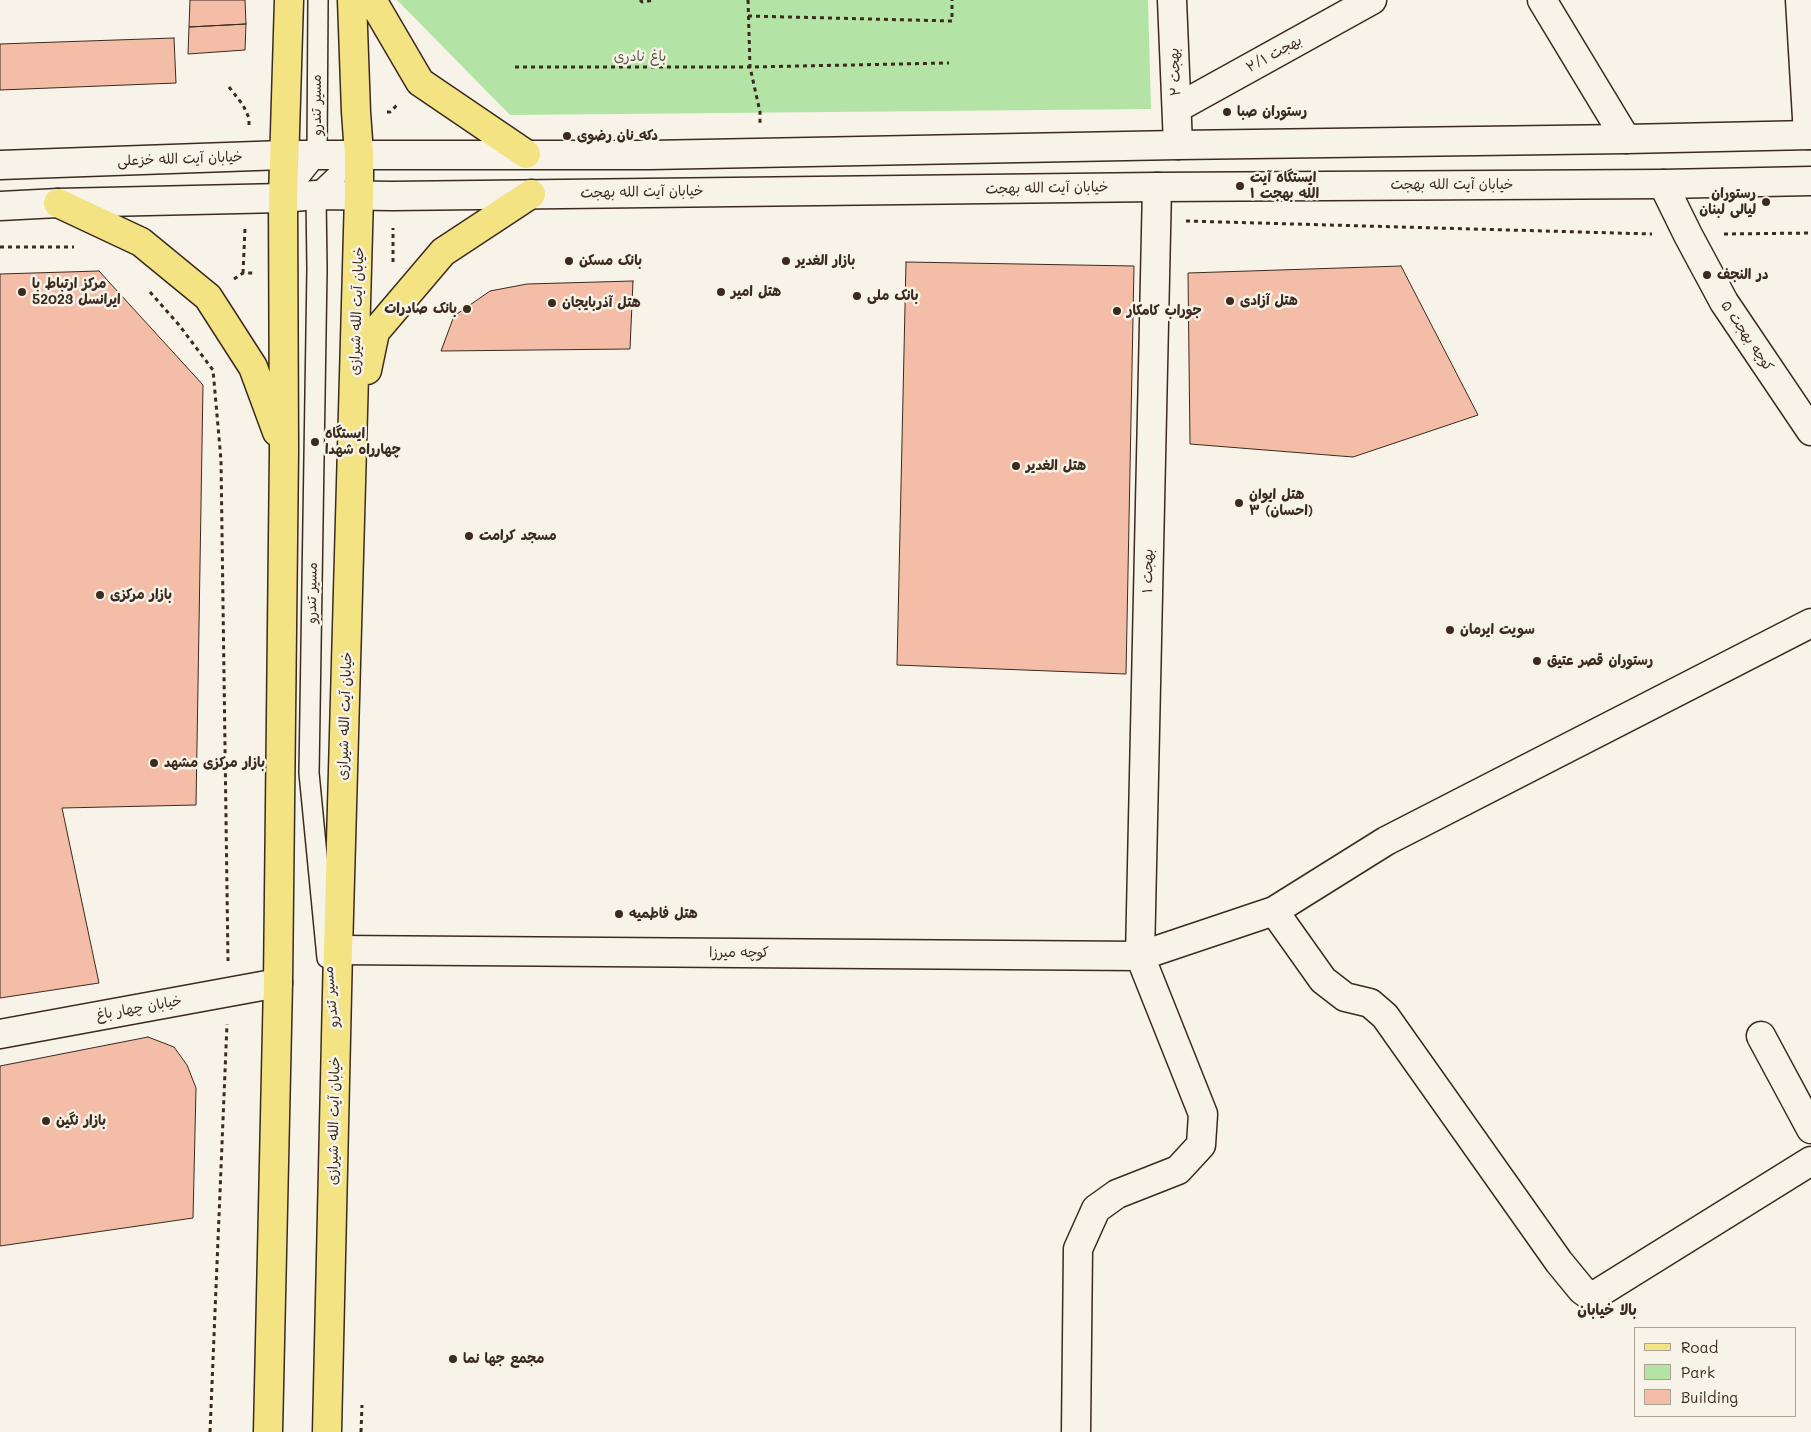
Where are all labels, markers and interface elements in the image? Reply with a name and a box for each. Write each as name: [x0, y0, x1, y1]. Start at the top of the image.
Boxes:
street label: بهجت ۲/۱: [1243, 32, 1305, 76]
street label: بهجت ۲: [1166, 47, 1184, 97]
park label: باغ نادری: [614, 49, 666, 65]
street label: مسیر تندرو: [309, 74, 325, 136]
place label: رستوران صبا: [1237, 104, 1307, 120]
marker: رستوران صبا: [1221, 106, 1233, 118]
place label: دکه نان رضوی: [577, 128, 658, 144]
marker: دکه نان رضوی: [561, 130, 573, 142]
street label: خیابان آیت الله خزعلی: [117, 148, 243, 170]
place label: ایستگاه آیت الله بهجت ۱: [1250, 170, 1319, 202]
street label: خیابان آیت الله بهجت: [1391, 177, 1513, 193]
street label: خیابان آیت الله بهجت: [985, 179, 1109, 197]
marker: ایستگاه آیت الله بهجت ۱: [1234, 180, 1246, 192]
street label: خیابان آیت الله بهجت: [580, 183, 704, 201]
place label: رستوران لیالی لبنان: [1699, 186, 1756, 218]
marker: رستوران لیالی لبنان: [1760, 196, 1772, 208]
street label: خیابان آیت الله شیرازی: [346, 246, 368, 376]
place label: بانک مسکن: [579, 253, 642, 269]
place label: بازار الغدير: [796, 253, 855, 269]
marker: بانک مسکن: [563, 255, 575, 267]
marker: بازار الغدير: [780, 255, 792, 267]
place label: در النجف: [1717, 267, 1768, 283]
marker: در النجف: [1701, 269, 1713, 281]
place label: مرکز ارتباط با ایرانسل 52023: [32, 276, 121, 308]
place label: هتل امیر: [731, 284, 781, 300]
marker: مرکز ارتباط با ایرانسل 52023: [16, 286, 28, 298]
marker: هتل امیر: [715, 286, 727, 298]
place label: بانک ملی: [867, 288, 918, 304]
marker: بانک ملی: [851, 290, 863, 302]
place label: هتل آزادی: [1240, 293, 1298, 309]
place label: هتل آذربایجان: [562, 295, 641, 311]
marker: هتل آزادی: [1224, 295, 1236, 307]
marker: هتل آذربایجان: [546, 297, 558, 309]
street label: کوچه بهجت ۵: [1717, 297, 1777, 375]
place label: بانک صادرات: [384, 301, 457, 317]
marker: بانک صادرات: [461, 303, 473, 315]
place label: جوراب کامکار: [1127, 303, 1202, 319]
marker: جوراب کامکار: [1111, 305, 1123, 317]
place label: ایستگاه چهارراه شهدا: [325, 426, 401, 458]
marker: ایستگاه چهارراه شهدا: [309, 436, 321, 448]
place label: هتل الغدیر: [1026, 458, 1086, 474]
marker: هتل الغدیر: [1010, 460, 1022, 472]
place label: هتل ایوان ۳ (احسان): [1249, 487, 1313, 520]
marker: هتل ایوان ۳ (احسان): [1233, 497, 1245, 509]
place label: مسجد کرامت: [479, 528, 557, 544]
marker: مسجد کرامت: [463, 530, 475, 542]
street label: بهجت ۱: [1139, 549, 1157, 593]
street label: مسیر تندرو: [303, 562, 321, 624]
place label: بازار مرکزی: [110, 587, 172, 603]
marker: بازار مرکزی: [94, 589, 106, 601]
place label: سویت ایرمان: [1460, 622, 1535, 638]
marker: سویت ایرمان: [1444, 624, 1456, 636]
street label: خیابان آیت الله شیرازی: [334, 651, 356, 781]
place label: رستوران قصر عتیق: [1547, 653, 1653, 669]
marker: رستوران قصر عتیق: [1531, 655, 1543, 667]
place label: بازار مرکزی مشهد: [164, 755, 265, 771]
marker: بازار مرکزی مشهد: [148, 757, 160, 769]
place label: هتل فاطمیه: [629, 906, 698, 922]
marker: هتل فاطمیه: [613, 908, 625, 920]
street label: کوچه میرزا: [709, 945, 769, 961]
street label: مسیر تندرو: [320, 966, 342, 1028]
street label: خیابان چهار باغ: [95, 992, 183, 1024]
street label: خیابان آیت الله شیرازی: [324, 1057, 344, 1185]
place label: بازار نگین: [56, 1113, 106, 1129]
marker: بازار نگین: [40, 1115, 52, 1127]
district label: بالا خیابان: [1577, 1301, 1637, 1319]
legend: [1634, 1327, 1796, 1417]
text: Road: [1681, 1337, 1718, 1357]
place label: مجمع جها نما: [463, 1351, 544, 1367]
marker: مجمع جها نما: [447, 1353, 459, 1365]
text: Park: [1681, 1362, 1715, 1382]
text: Building: [1681, 1387, 1738, 1407]

